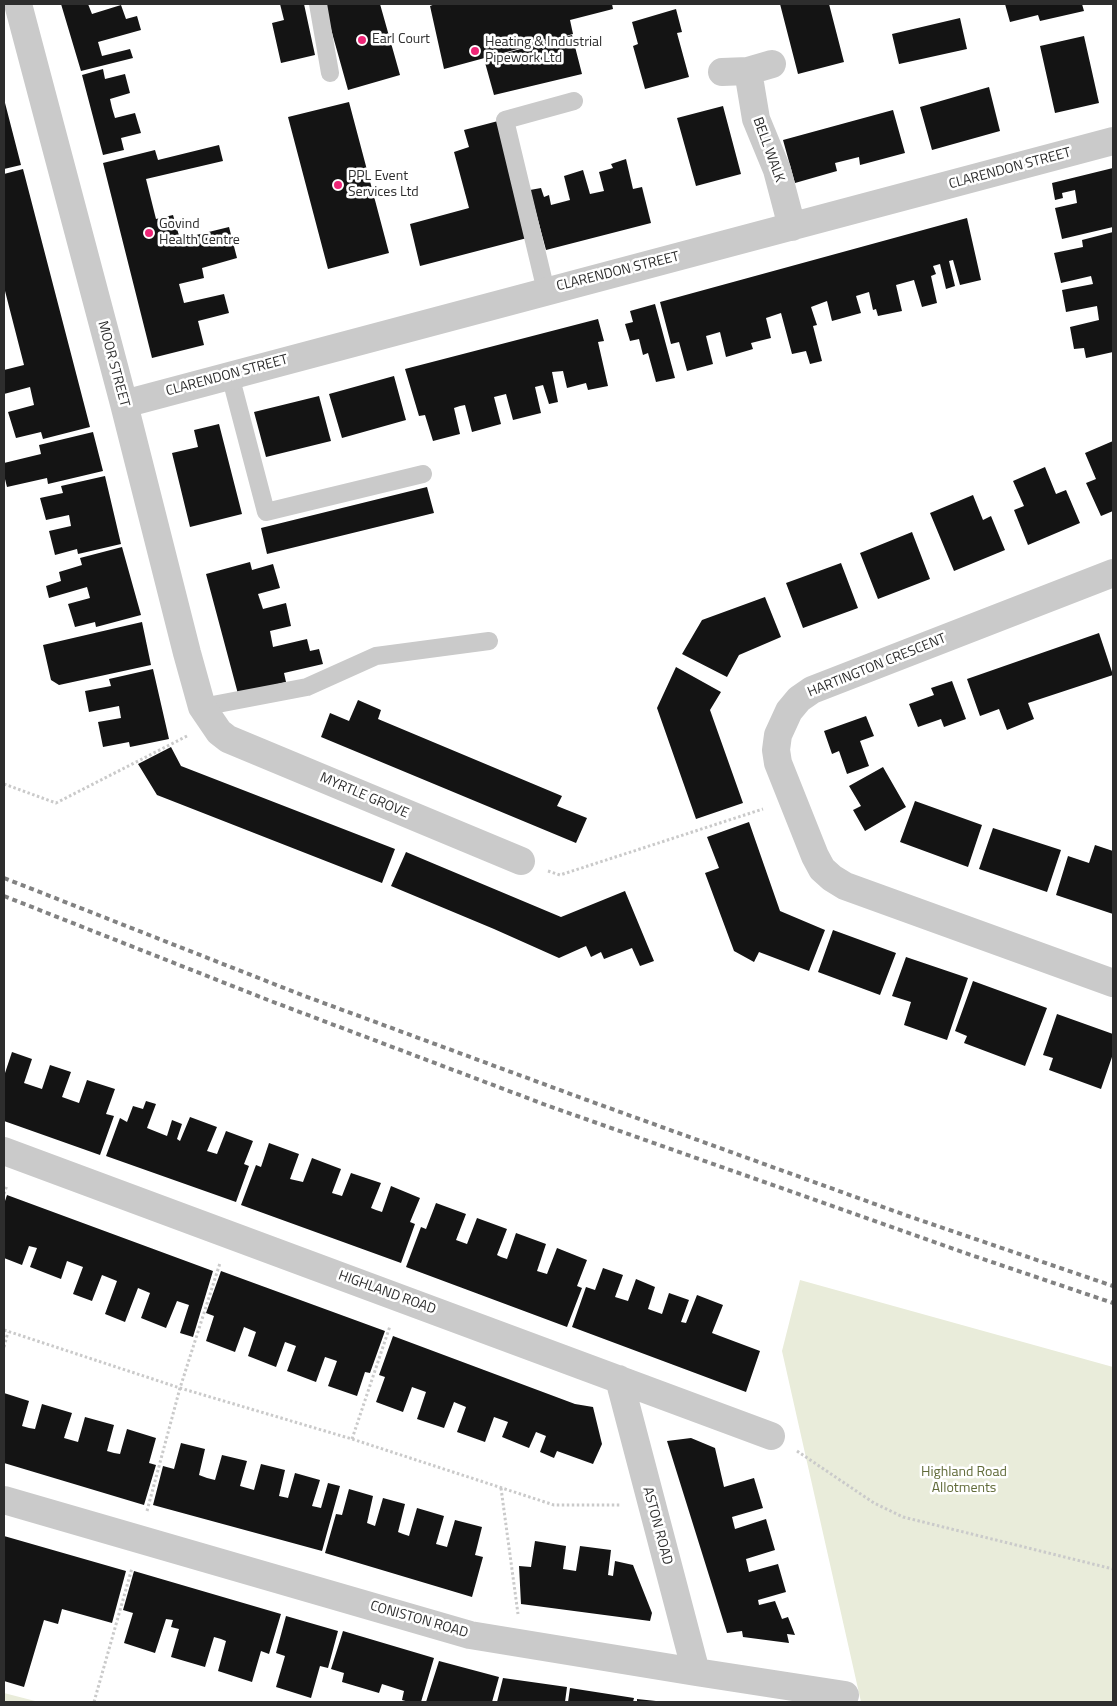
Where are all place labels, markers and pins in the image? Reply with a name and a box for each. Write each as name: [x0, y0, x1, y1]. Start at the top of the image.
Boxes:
place label: Earl Court: [372, 32, 430, 48]
marker: Earl Court: [356, 34, 368, 46]
place label: Heating & Industrial Pipework Ltd: [485, 35, 602, 68]
marker: Heating & Industrial Pipework Ltd: [469, 45, 481, 57]
place label: PPL Event Services Ltd: [348, 169, 419, 202]
marker: PPL Event Services Ltd: [332, 179, 344, 191]
place label: Govind Health Centre: [159, 217, 240, 250]
marker: Govind Health Centre: [143, 227, 155, 239]

